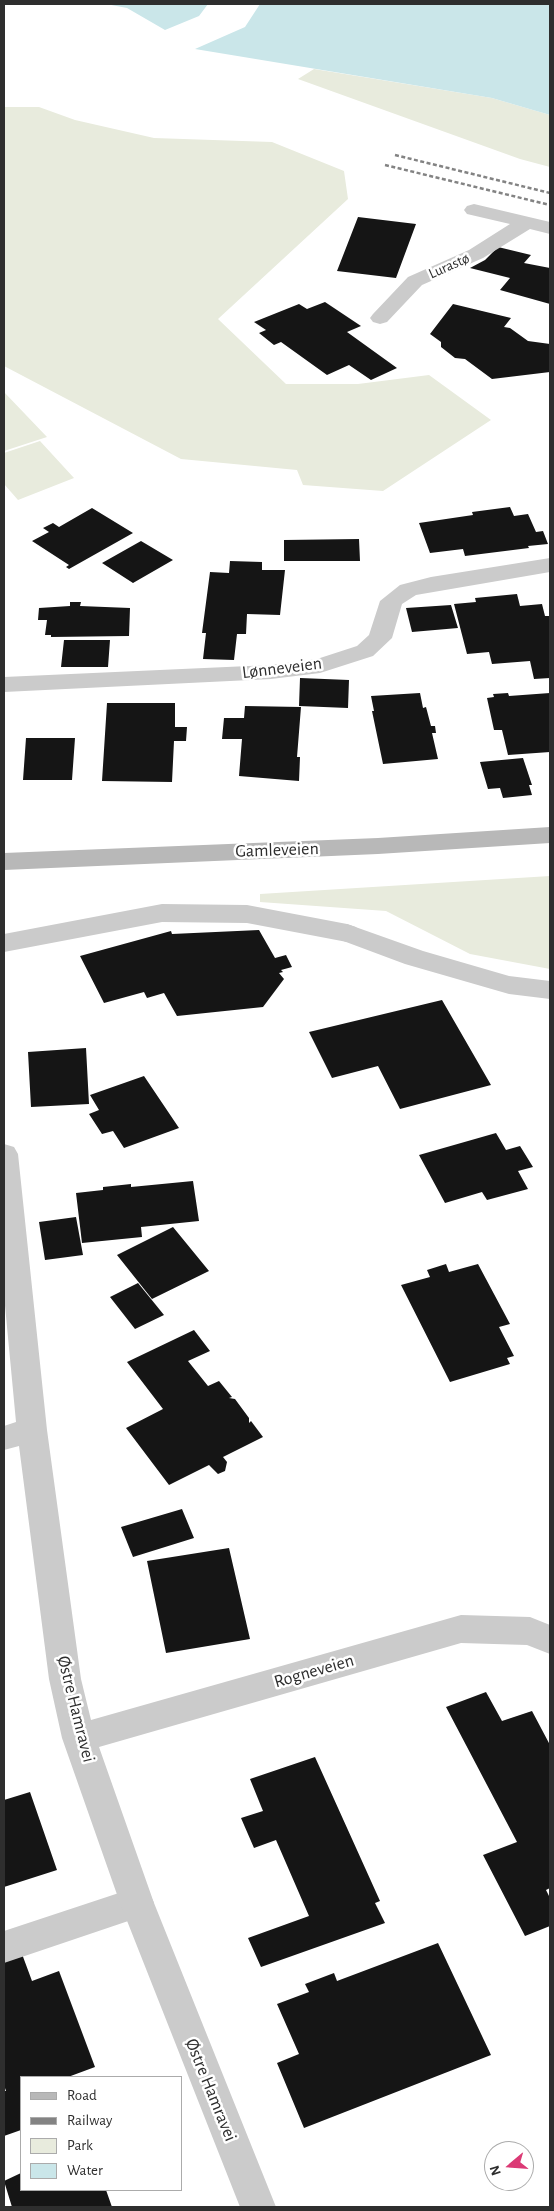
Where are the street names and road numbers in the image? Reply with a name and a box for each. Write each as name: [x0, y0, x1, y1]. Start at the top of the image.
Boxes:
street label: Lurastø: [426, 249, 472, 283]
street label: Lønneveien: [241, 652, 323, 684]
street label: Gamleveien: [235, 838, 319, 862]
street label: Rogneveien: [272, 1649, 356, 1693]
street label: Østre Hamravei: [52, 1654, 100, 1764]
street label: Østre Hamravei: [181, 2035, 241, 2145]

